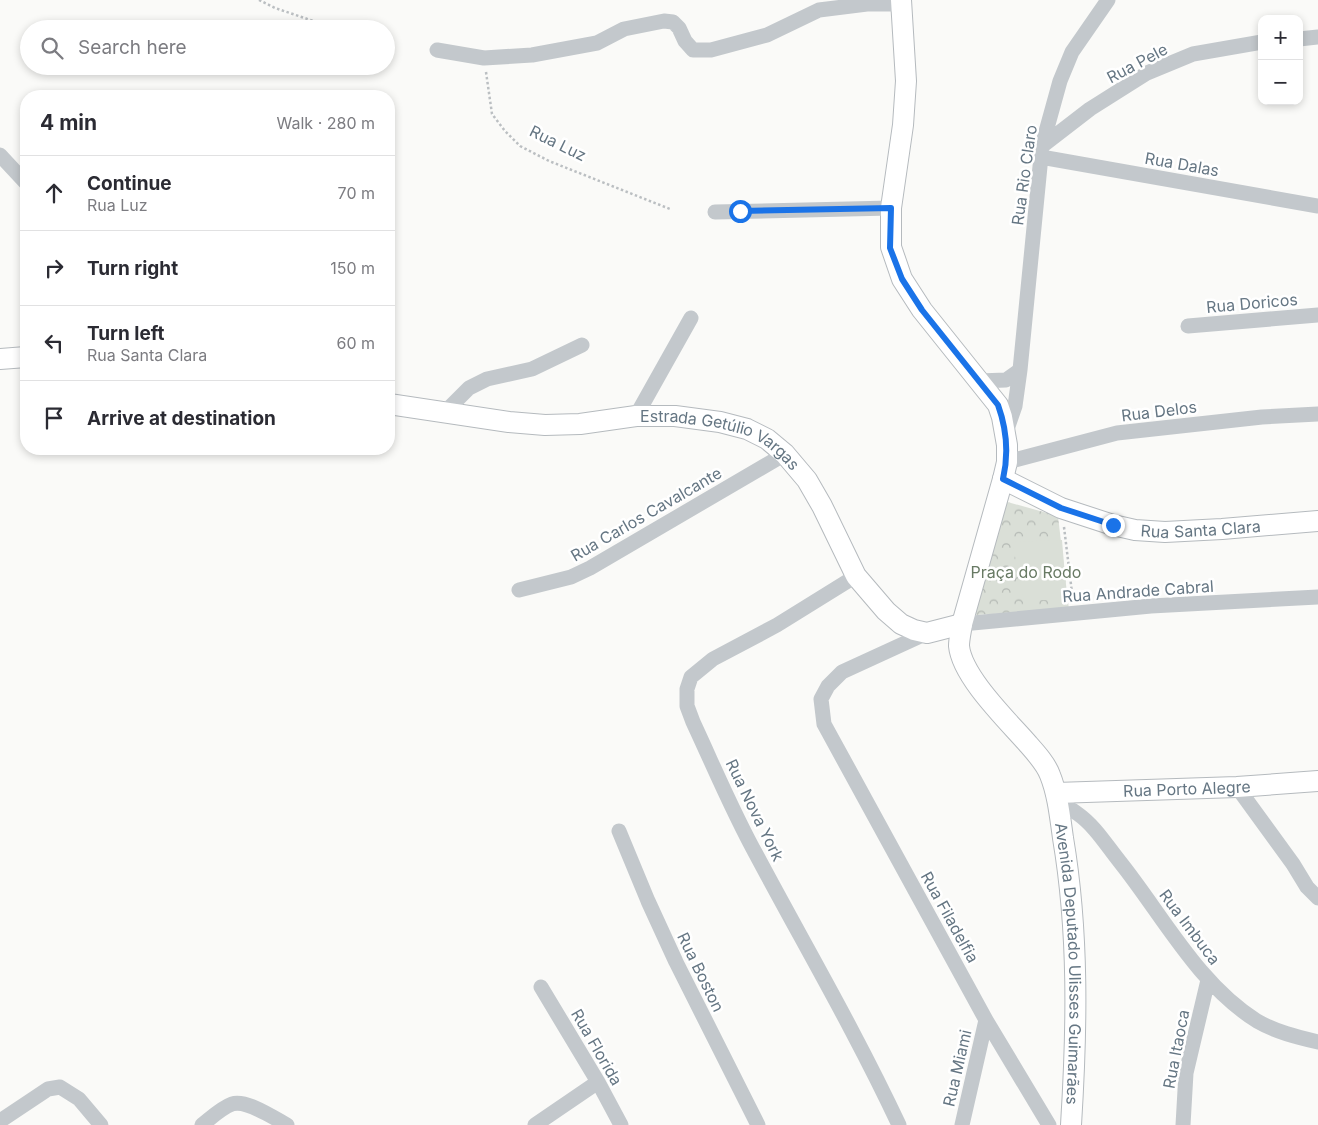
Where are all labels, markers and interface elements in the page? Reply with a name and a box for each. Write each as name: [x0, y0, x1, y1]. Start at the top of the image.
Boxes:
map controls: [1258, 15, 1303, 105]
button: +: [1258, 15, 1303, 60]
search box: [20, 20, 395, 75]
icon: search: [38, 34, 66, 62]
text: Search here: [78, 36, 187, 59]
street label: Rua Pele: [1103, 39, 1171, 87]
button: −: [1258, 60, 1303, 105]
text: 4 min: [40, 110, 97, 135]
text: Walk · 280 m: [277, 113, 375, 133]
street label: Rua Luz: [526, 121, 590, 165]
street label: Rua Rio Claro: [1007, 123, 1041, 227]
street label: Rua Dalas: [1143, 148, 1221, 180]
text: Continue: [87, 172, 172, 195]
icon: ahead: [40, 179, 68, 207]
text: 70 m: [338, 183, 375, 203]
text: Rua Luz: [87, 195, 148, 215]
route start: [729, 200, 752, 223]
icon: right: [40, 254, 68, 282]
text: Turn right: [87, 257, 178, 280]
text: 150 m: [330, 258, 375, 278]
street label: Rua Doricos: [1205, 289, 1299, 317]
text: Turn left: [87, 322, 165, 345]
icon: left: [40, 329, 68, 357]
text: 60 m: [336, 333, 375, 353]
text: Rua Santa Clara: [87, 345, 207, 365]
street label: Rua Delos: [1120, 396, 1198, 426]
icon: arrive: [40, 404, 68, 432]
street label: Estrada Getúlio Vargas: [640, 406, 804, 474]
text: Arrive at destination: [87, 407, 276, 430]
street label: Rua Carlos Cavalcante: [567, 463, 725, 565]
route end: [1102, 514, 1125, 537]
street label: Rua Santa Clara: [1140, 516, 1262, 542]
park label: Praça do Rodo: [971, 562, 1081, 582]
street label: Rua Andrade Cabral: [1062, 576, 1214, 606]
street label: Rua Nova York: [722, 756, 788, 865]
street label: Rua Porto Alegre: [1123, 776, 1251, 801]
street label: Avenida Deputado Ulisses Guimarães: [1051, 821, 1085, 1105]
street label: Rua Filadelfia: [917, 868, 983, 966]
street label: Rua Imbuca: [1155, 885, 1225, 969]
street label: Rua Boston: [673, 929, 729, 1015]
street label: Rua Florida: [567, 1005, 627, 1089]
street label: Rua Itaoca: [1159, 1008, 1193, 1090]
street label: Rua Miami: [938, 1028, 976, 1108]

